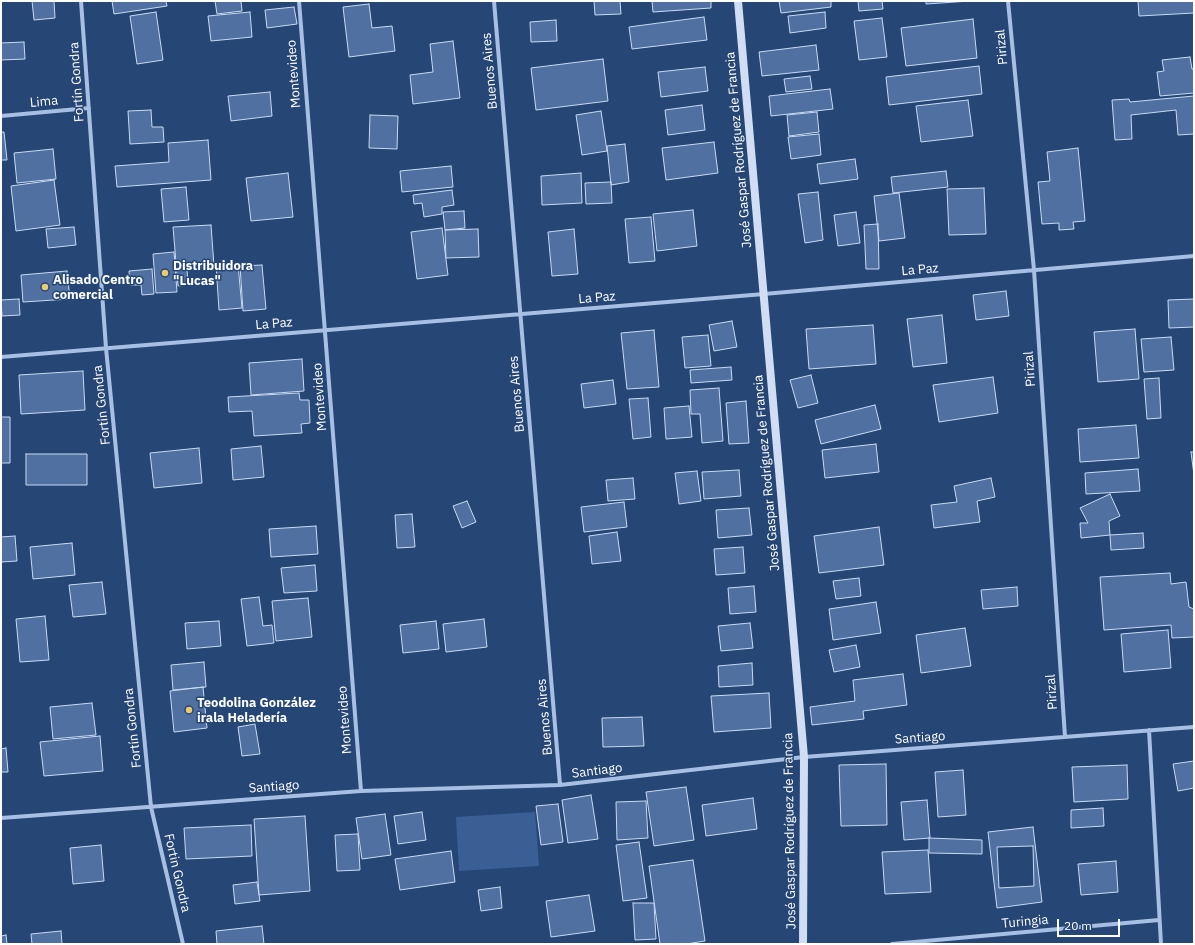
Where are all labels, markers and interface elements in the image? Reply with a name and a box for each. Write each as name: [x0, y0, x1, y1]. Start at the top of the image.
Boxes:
street label: Pirizal: [993, 29, 1011, 65]
street label: Buenos Aires: [479, 32, 501, 110]
street label: Montevideo: [284, 39, 304, 109]
street label: Fortín Gondra: [66, 41, 88, 123]
street label: José Gaspar Rodríguez de Francia: [723, 51, 755, 249]
street label: Lima: [29, 93, 59, 111]
place label: Distribuidora "Lucas": [173, 258, 253, 289]
street label: La Paz: [901, 261, 939, 279]
marker: Distribuidora "Lucas": [160, 268, 170, 278]
place label: Alisado Centro comercial: [53, 272, 143, 303]
marker: Alisado Centro comercial: [40, 282, 50, 292]
street label: La Paz: [578, 289, 616, 307]
street label: La Paz: [255, 315, 293, 333]
street label: Pirizal: [1021, 351, 1039, 387]
street label: Buenos Aires: [506, 355, 528, 433]
street label: Montevideo: [310, 362, 330, 432]
street label: Fortín Gondra: [90, 364, 114, 446]
street label: José Gaspar Rodríguez de Francia: [751, 374, 783, 572]
street label: Pirizal: [1043, 674, 1061, 710]
street label: Buenos Aires: [534, 678, 556, 756]
street label: Montevideo: [335, 685, 355, 755]
street label: Fortín Gondra: [121, 687, 145, 769]
place label: Teodolina González irala Heladería: [197, 695, 316, 726]
marker: Teodolina González irala Heladería: [184, 705, 194, 715]
street label: Santiago: [894, 728, 946, 748]
street label: José Gaspar Rodríguez de Francia: [780, 732, 800, 930]
street label: Santiago: [571, 760, 623, 782]
street label: Santiago: [248, 777, 300, 797]
street label: Fortin Gondra: [160, 832, 194, 914]
scale bar: [1059, 911, 1122, 937]
street label: Turingia: [1001, 912, 1049, 932]
text: 20 m: [1064, 918, 1092, 933]

